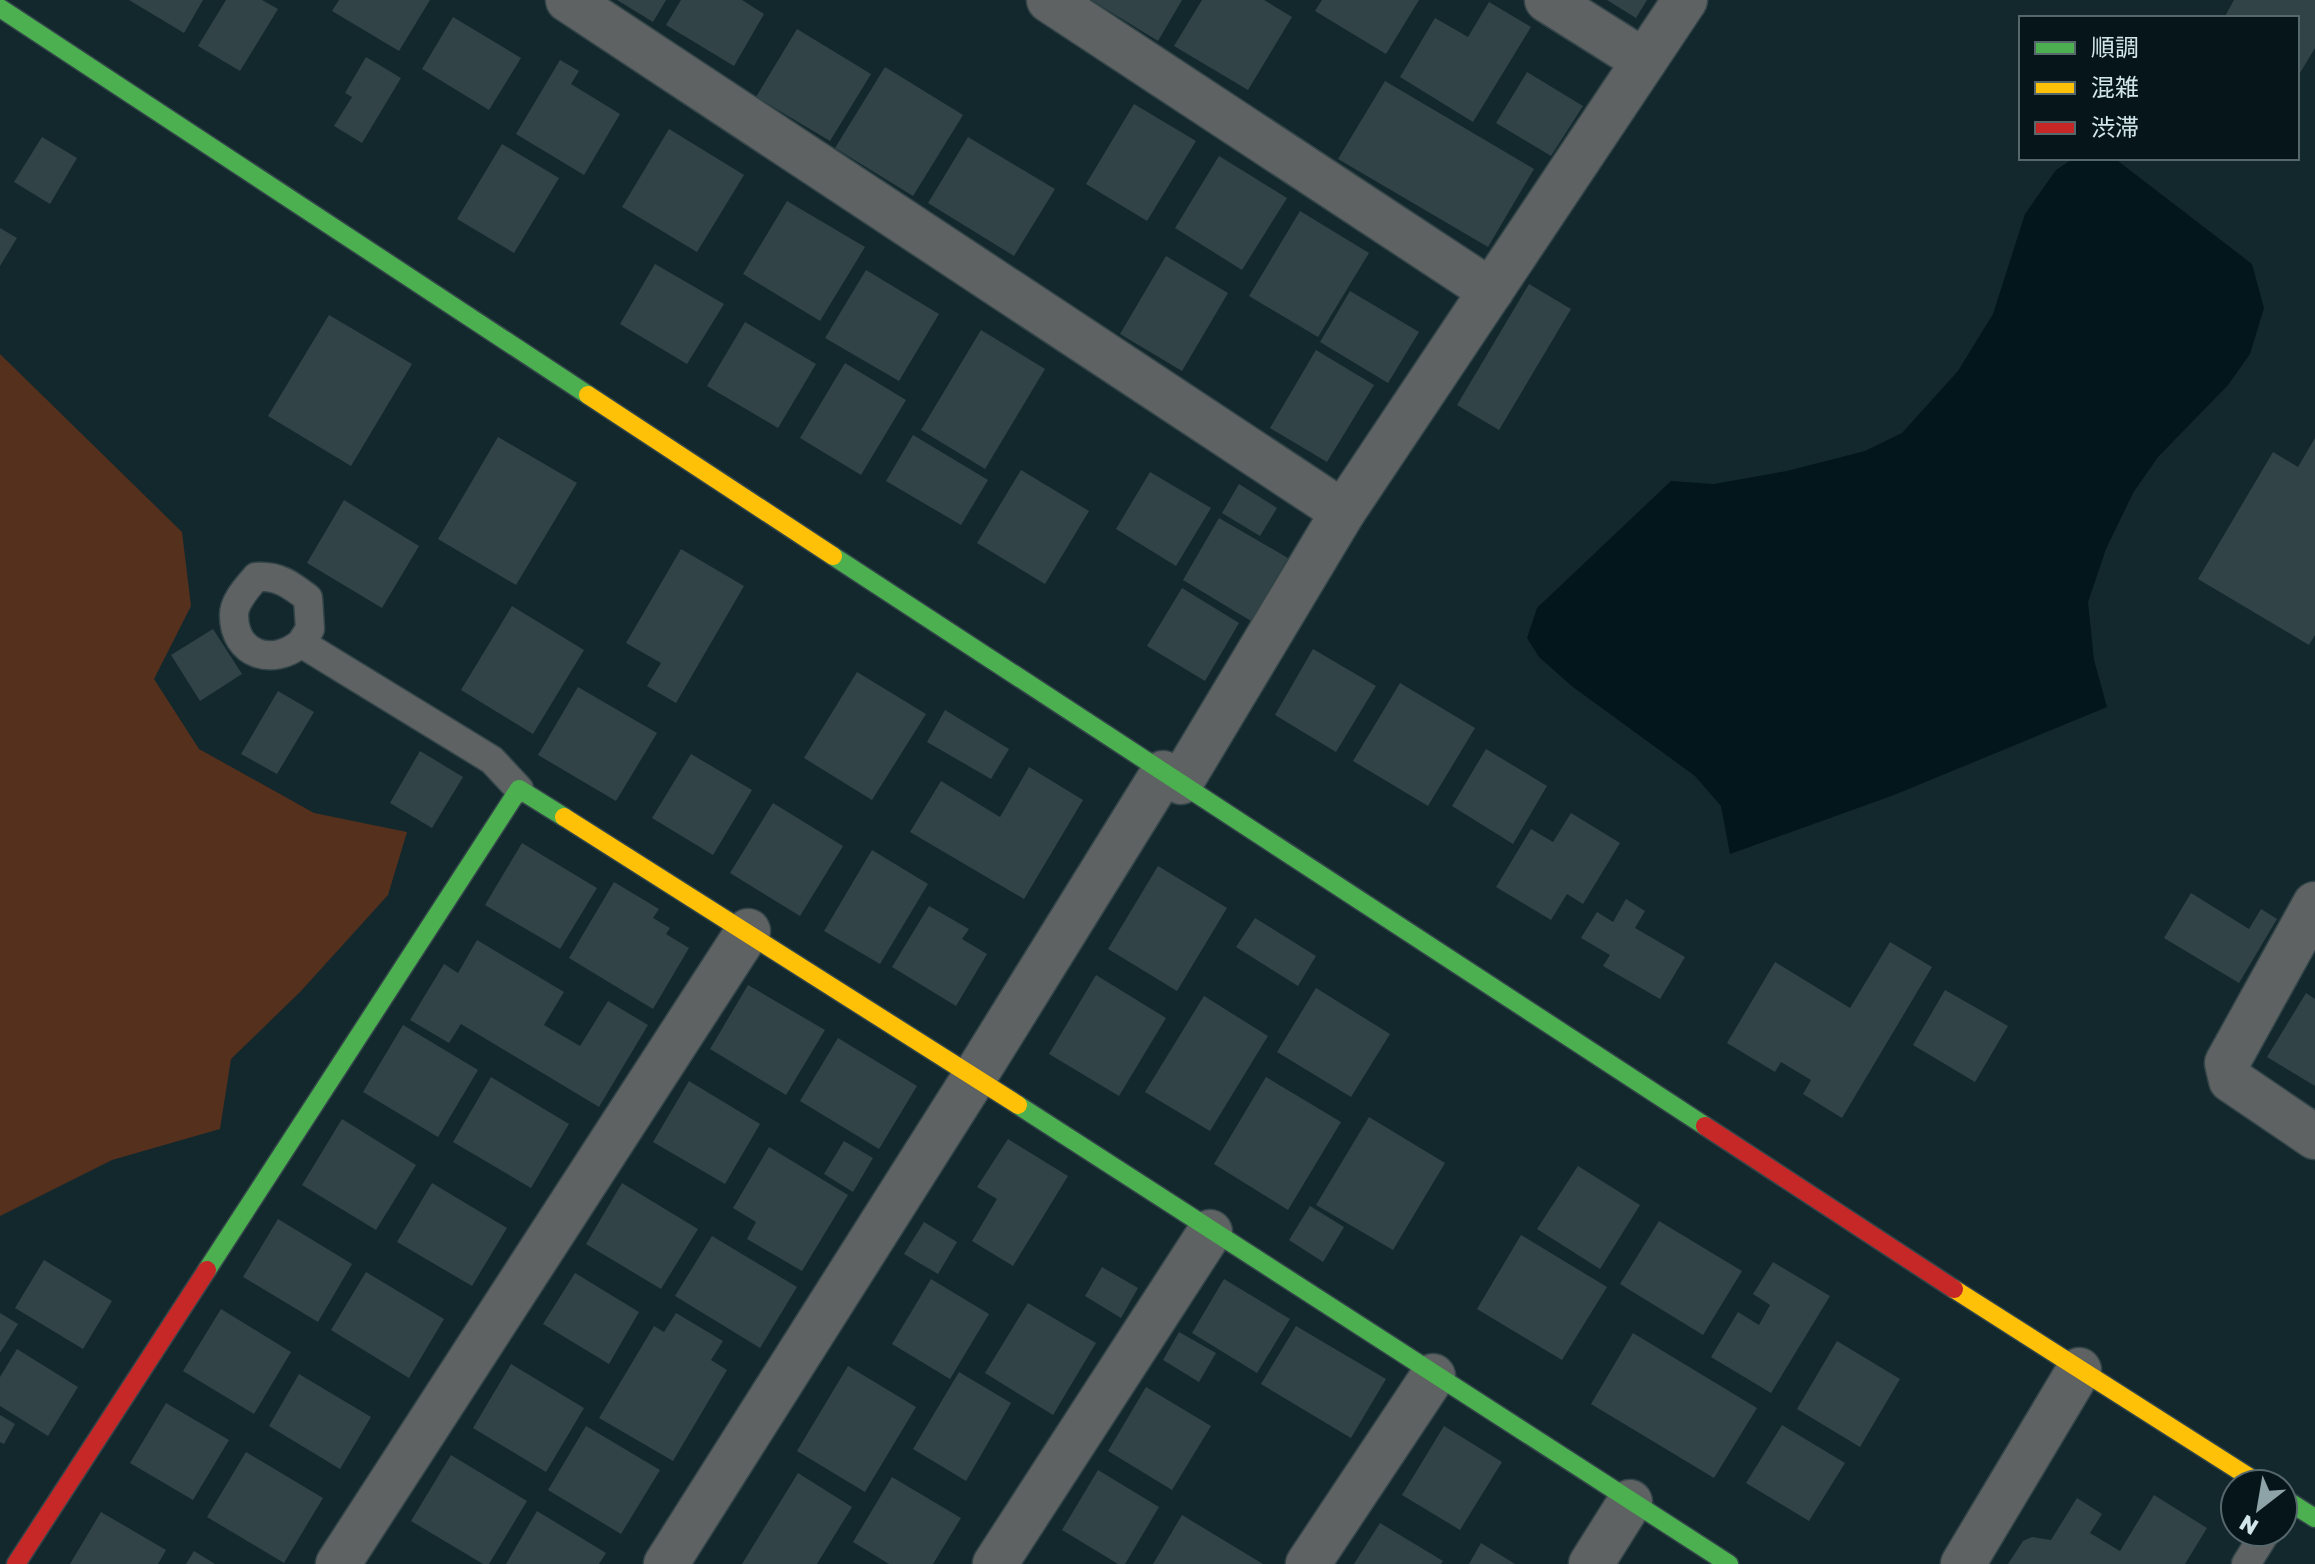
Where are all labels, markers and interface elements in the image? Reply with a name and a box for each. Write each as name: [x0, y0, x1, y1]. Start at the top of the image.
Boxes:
legend: [2019, 16, 2299, 160]
text: 順調: [2091, 32, 2139, 61]
text: 混雑: [2091, 72, 2139, 101]
text: 渋滞: [2091, 112, 2139, 141]
north arrow: [2219, 1468, 2299, 1548]
text: N: [2234, 1510, 2263, 1541]

